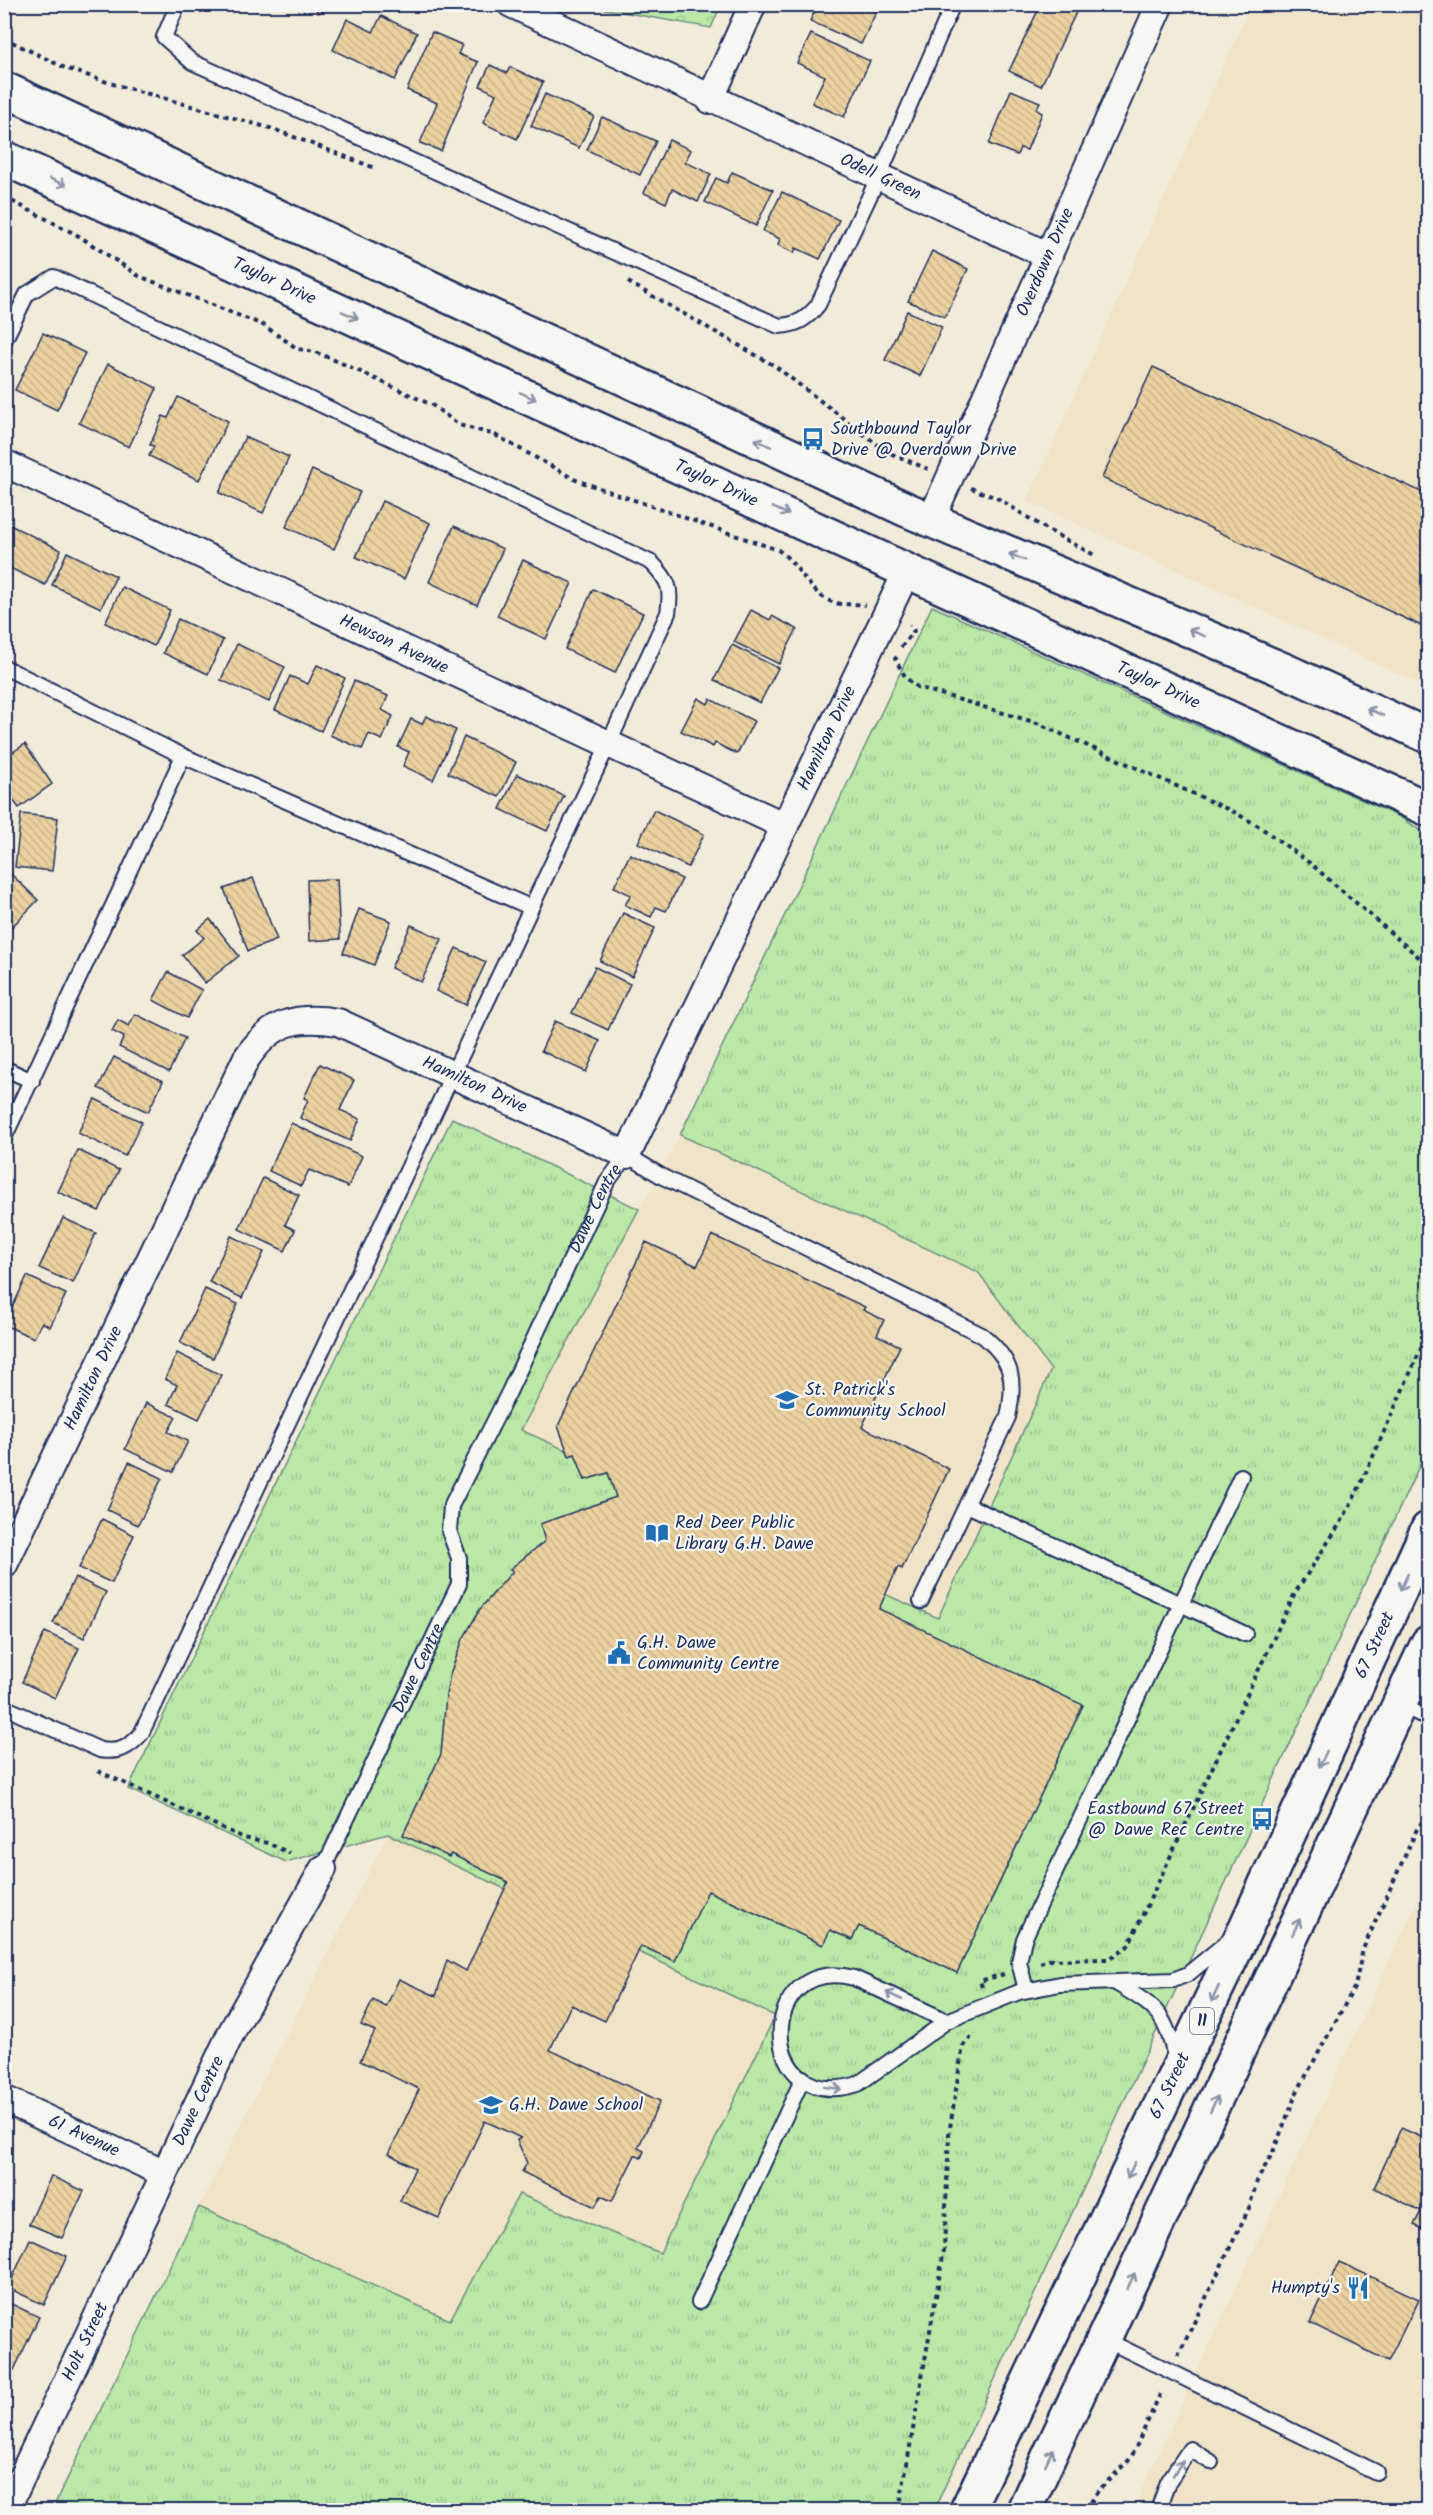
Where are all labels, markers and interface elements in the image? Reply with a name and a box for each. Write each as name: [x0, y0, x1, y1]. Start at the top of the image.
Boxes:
street label: Odell Green: [835, 145, 926, 209]
one-way arrow: [48, 177, 66, 189]
street label: Overdown Drive: [1009, 203, 1082, 321]
street label: Taylor Drive: [227, 250, 321, 313]
one-way arrow: [341, 311, 359, 322]
one-way arrow: [518, 391, 536, 402]
place label: Southbound Taylor Drive @ Overdown Drive: [831, 415, 1017, 465]
bus stop icon: Southbound Taylor Drive @ Overdown Drive: [800, 426, 826, 452]
one-way arrow: [754, 436, 772, 448]
street label: Taylor Drive: [669, 452, 763, 515]
one-way arrow: [772, 506, 790, 518]
one-way arrow: [1009, 550, 1027, 562]
street label: Hewson Avenue: [334, 606, 454, 682]
one-way arrow: [1188, 627, 1206, 638]
street label: Taylor Drive: [1111, 654, 1205, 717]
street label: Hamilton Drive: [789, 681, 864, 796]
one-way arrow: [1367, 705, 1385, 717]
street label: Hamilton Drive: [417, 1048, 532, 1122]
street label: Dawe Centre: [561, 1158, 630, 1259]
street label: Hamilton Drive: [56, 1321, 131, 1436]
place label: St. Patrick's Community School: [805, 1376, 946, 1426]
school or university icon: St. Patrick's Community School: [774, 1387, 800, 1413]
place label: Red Deer Public Library G.H. Dawe: [675, 1509, 814, 1559]
library icon: Red Deer Public Library G.H. Dawe: [644, 1520, 670, 1546]
one-way arrow: [1398, 1573, 1410, 1591]
street label: 67 Street: [1347, 1606, 1403, 1684]
street label: Dawe Centre: [385, 1619, 453, 1719]
place label: G.H. Dawe Community Centre: [637, 1629, 779, 1679]
public building icon: G.H. Dawe Community Centre: [606, 1640, 632, 1666]
one-way arrow: [1317, 1750, 1329, 1768]
place label: Eastbound 67 Street @ Dawe Rec Centre: [1087, 1795, 1245, 1845]
bus stop icon: Eastbound 67 Street @ Dawe Rec Centre: [1249, 1806, 1275, 1832]
one-way arrow: [1290, 1919, 1302, 1937]
one-way arrow: [1208, 1984, 1220, 2002]
one-way arrow: [885, 1990, 903, 2002]
road number: 11: [1190, 2008, 1214, 2034]
street label: 67 Street: [1141, 2047, 1199, 2124]
street label: Dawe Centre: [165, 2051, 233, 2151]
one-way arrow: [822, 2082, 842, 2093]
place label: G.H. Dawe School: [509, 2091, 644, 2120]
school or university icon: G.H. Dawe School: [478, 2092, 504, 2118]
one-way arrow: [1208, 2096, 1220, 2114]
street label: 61 Avenue: [43, 2107, 124, 2165]
one-way arrow: [1124, 2160, 1136, 2178]
one-way arrow: [1126, 2272, 1138, 2290]
place label: Humpty's: [1271, 2274, 1340, 2303]
restaurant icon: Humpty's: [1345, 2275, 1371, 2301]
street label: Holt Street: [54, 2296, 117, 2386]
one-way arrow: [1043, 2449, 1055, 2467]
one-way arrow: [1171, 2459, 1184, 2476]

